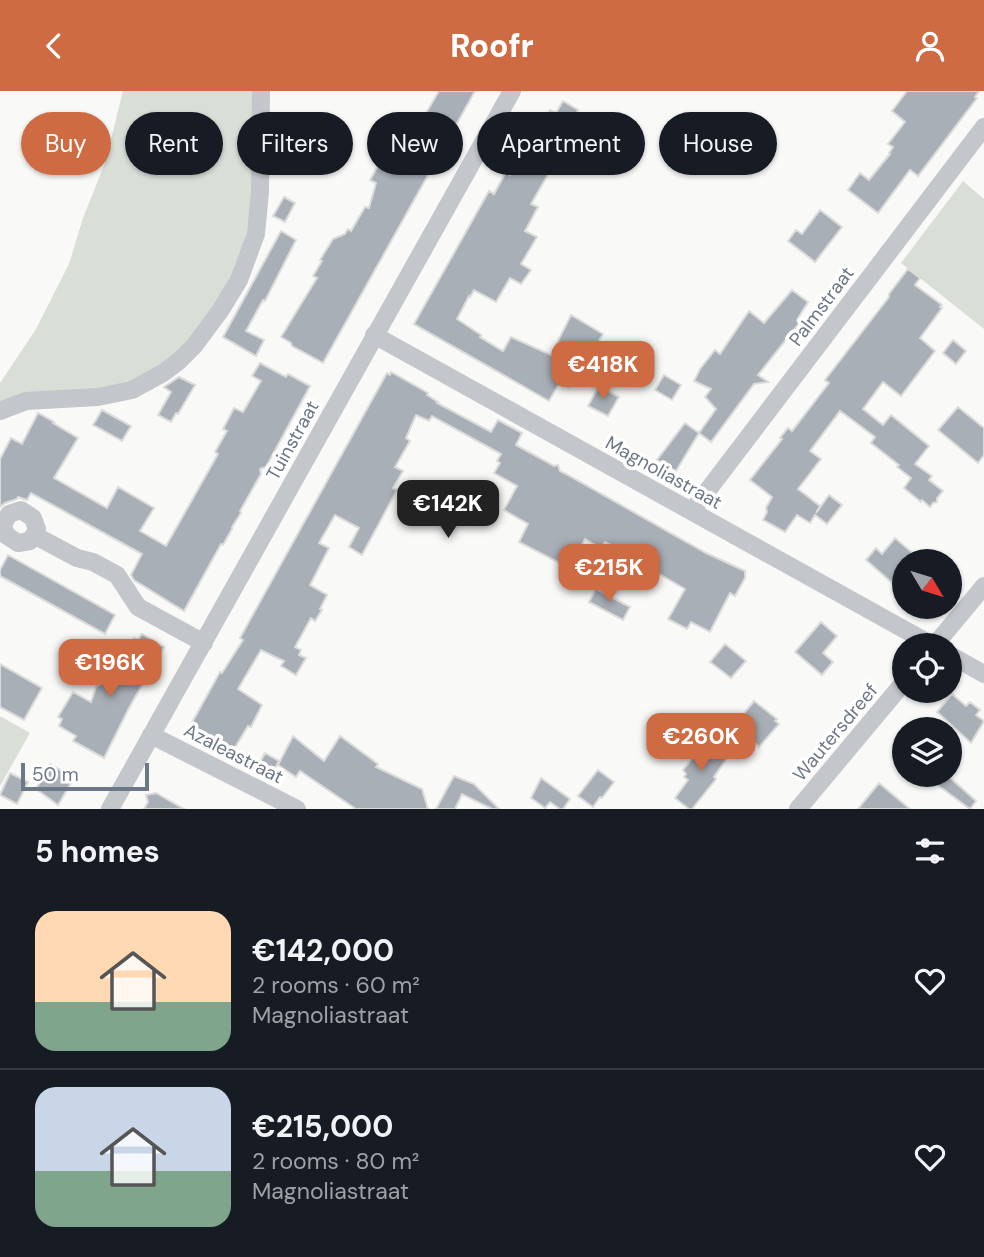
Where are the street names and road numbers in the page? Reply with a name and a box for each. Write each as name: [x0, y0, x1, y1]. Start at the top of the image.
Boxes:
street label: Palmstraat: [783, 261, 860, 351]
street label: Tuinstraat: [260, 396, 325, 485]
street label: Magnoliastraat: [601, 430, 727, 515]
street label: Wautersdreef: [787, 678, 883, 786]
street label: Azaleastraat: [180, 718, 288, 789]

